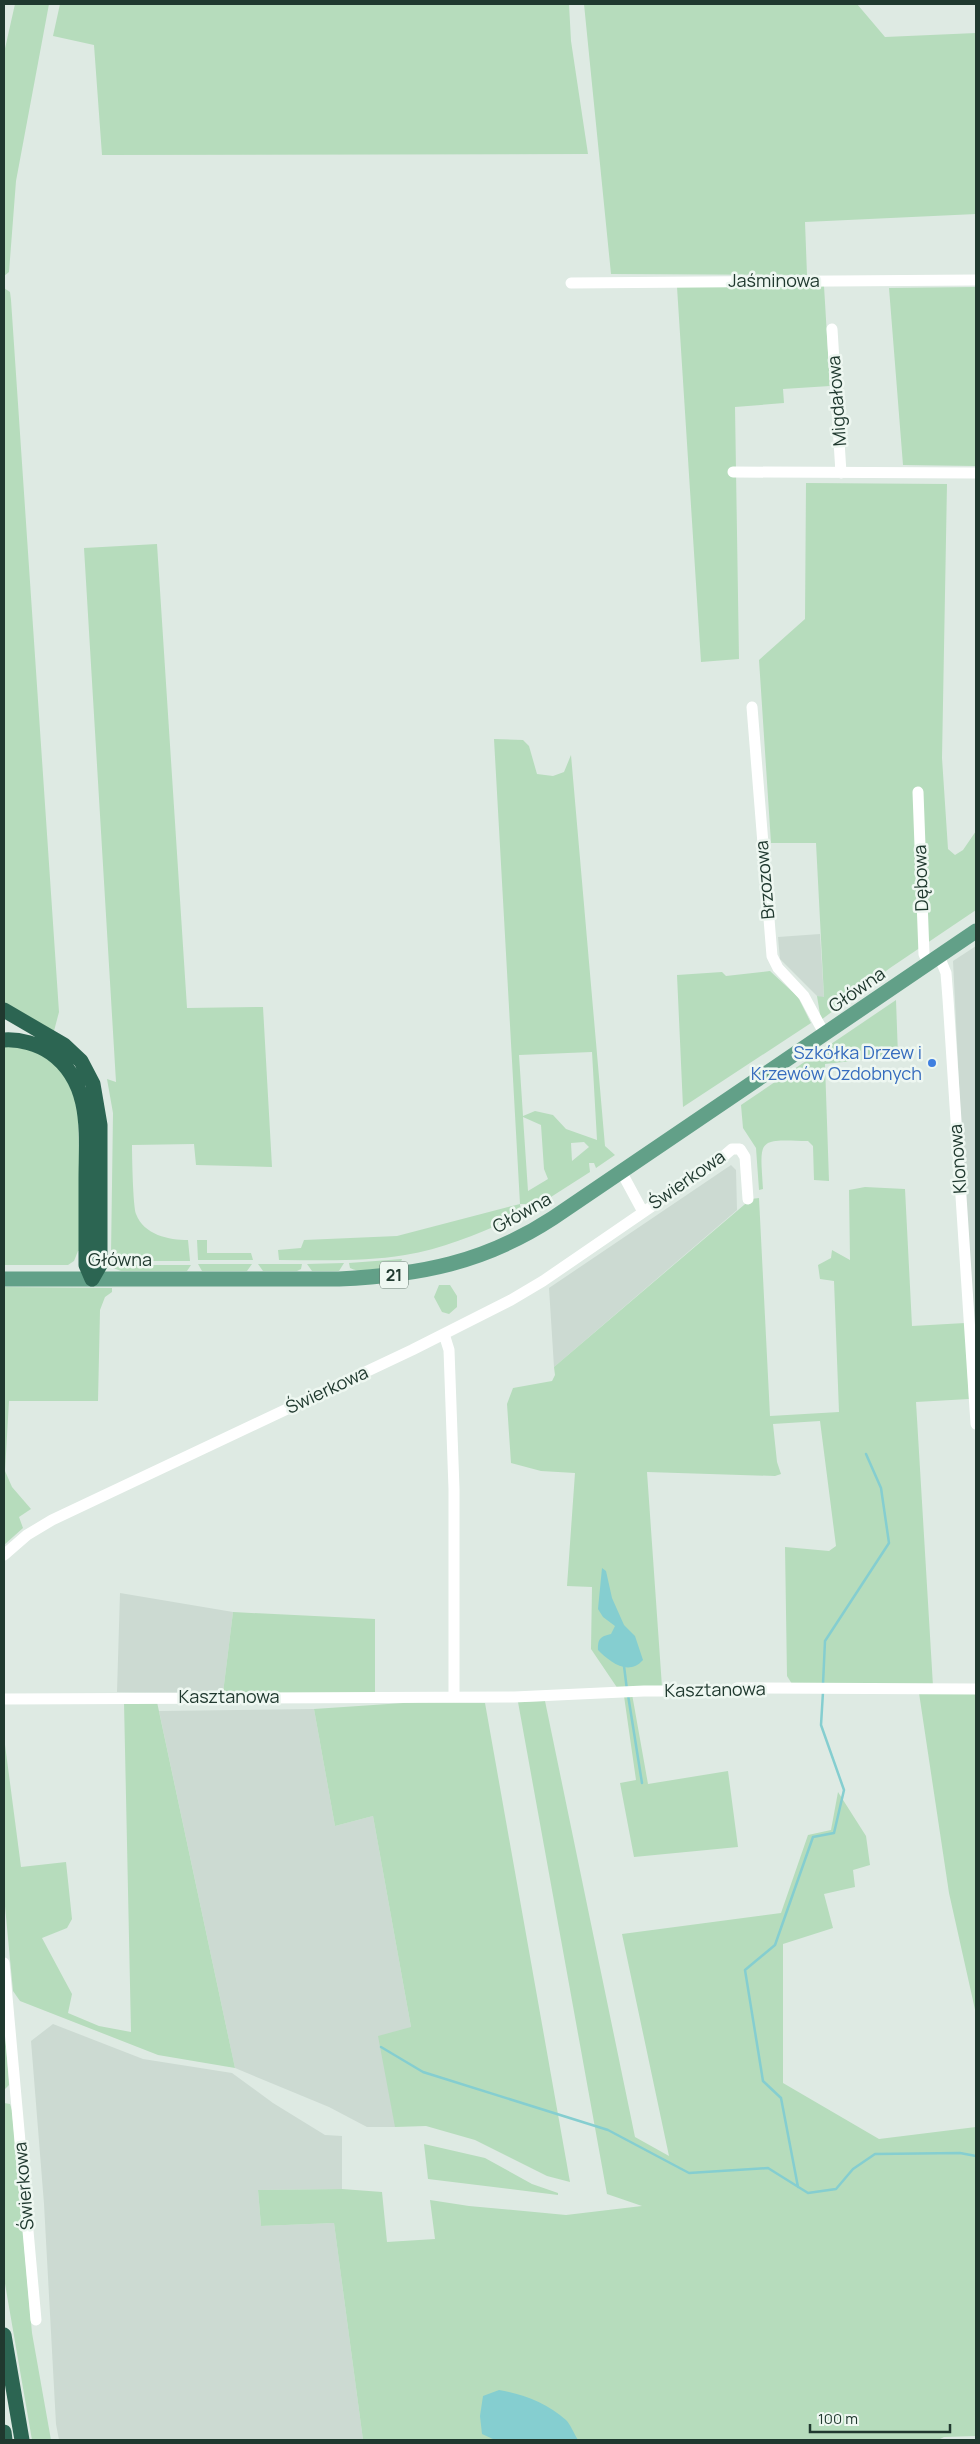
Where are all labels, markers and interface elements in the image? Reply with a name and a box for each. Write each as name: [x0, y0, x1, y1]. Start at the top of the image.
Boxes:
street label: Jaśminowa: [728, 268, 820, 292]
street label: Migdałowa: [821, 355, 851, 447]
street label: Brzozowa: [749, 840, 779, 920]
street label: Dębowa: [907, 844, 933, 912]
street label: Główna: [823, 961, 889, 1017]
place label: Szkółka Drzew i Krzewów Ozdobnych: [751, 1040, 922, 1085]
marker: Szkółka Drzew i Krzewów Ozdobnych: [926, 1057, 938, 1069]
street label: Klonowa: [943, 1123, 971, 1195]
street label: Świerkowa: [643, 1144, 730, 1214]
street label: Główna: [488, 1186, 555, 1238]
street label: Główna: [88, 1247, 152, 1271]
road number: 21: [380, 1262, 408, 1288]
street label: Świerkowa: [281, 1360, 372, 1419]
street label: Kasztanowa: [664, 1676, 766, 1702]
street label: Kasztanowa: [178, 1684, 280, 1708]
street label: Świerkowa: [7, 2141, 39, 2231]
scale bar: [810, 2402, 950, 2434]
text: 100 m: [818, 2408, 858, 2429]

